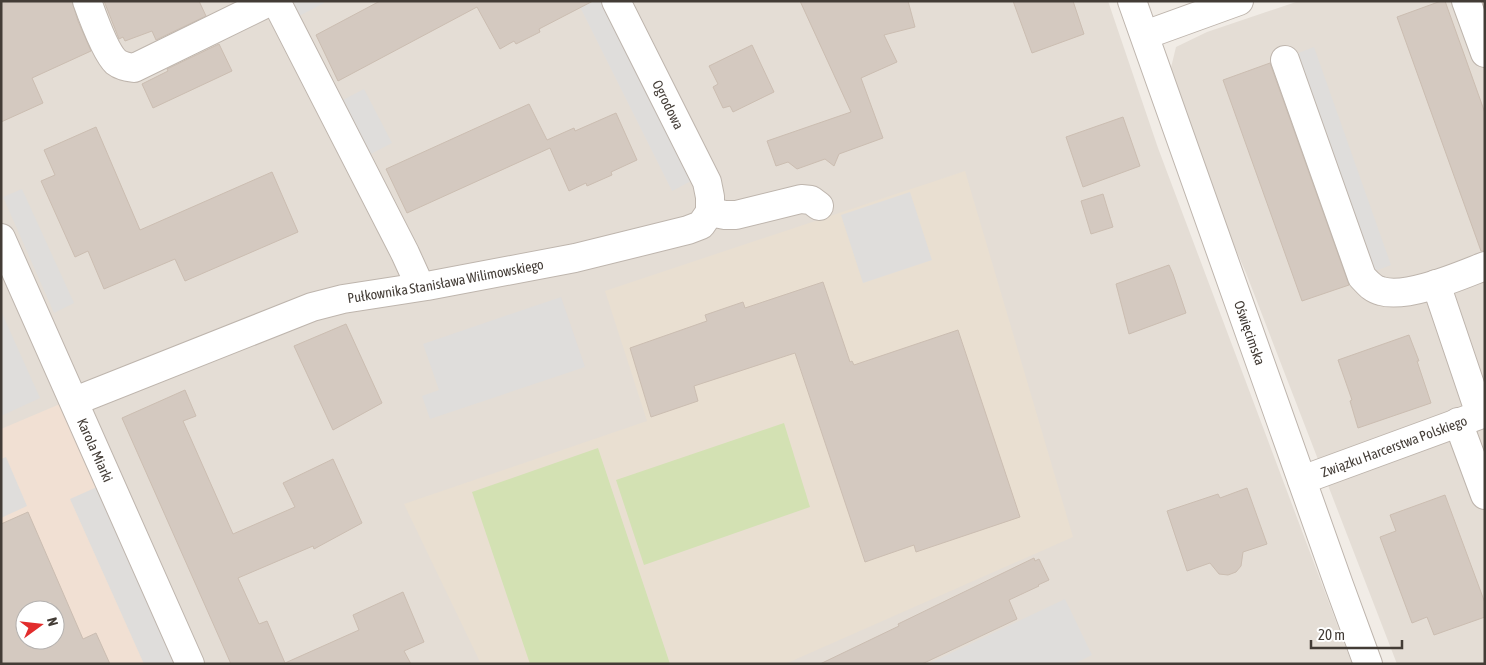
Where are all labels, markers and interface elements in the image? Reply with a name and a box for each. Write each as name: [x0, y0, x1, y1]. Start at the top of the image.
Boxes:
street label: Ogrodowa: [649, 77, 687, 132]
street label: Pułkownika Stanisława Wilimowskiego: [346, 256, 545, 306]
street label: Oświęcimska: [1231, 298, 1268, 367]
street label: Związku Harcerstwa Polskiego: [1319, 412, 1469, 480]
street label: Karola Miarki: [74, 416, 116, 485]
north arrow: [15, 600, 65, 650]
text: N: [44, 616, 61, 628]
scale bar: [1311, 618, 1402, 650]
text: 20 m: [1318, 626, 1345, 643]

